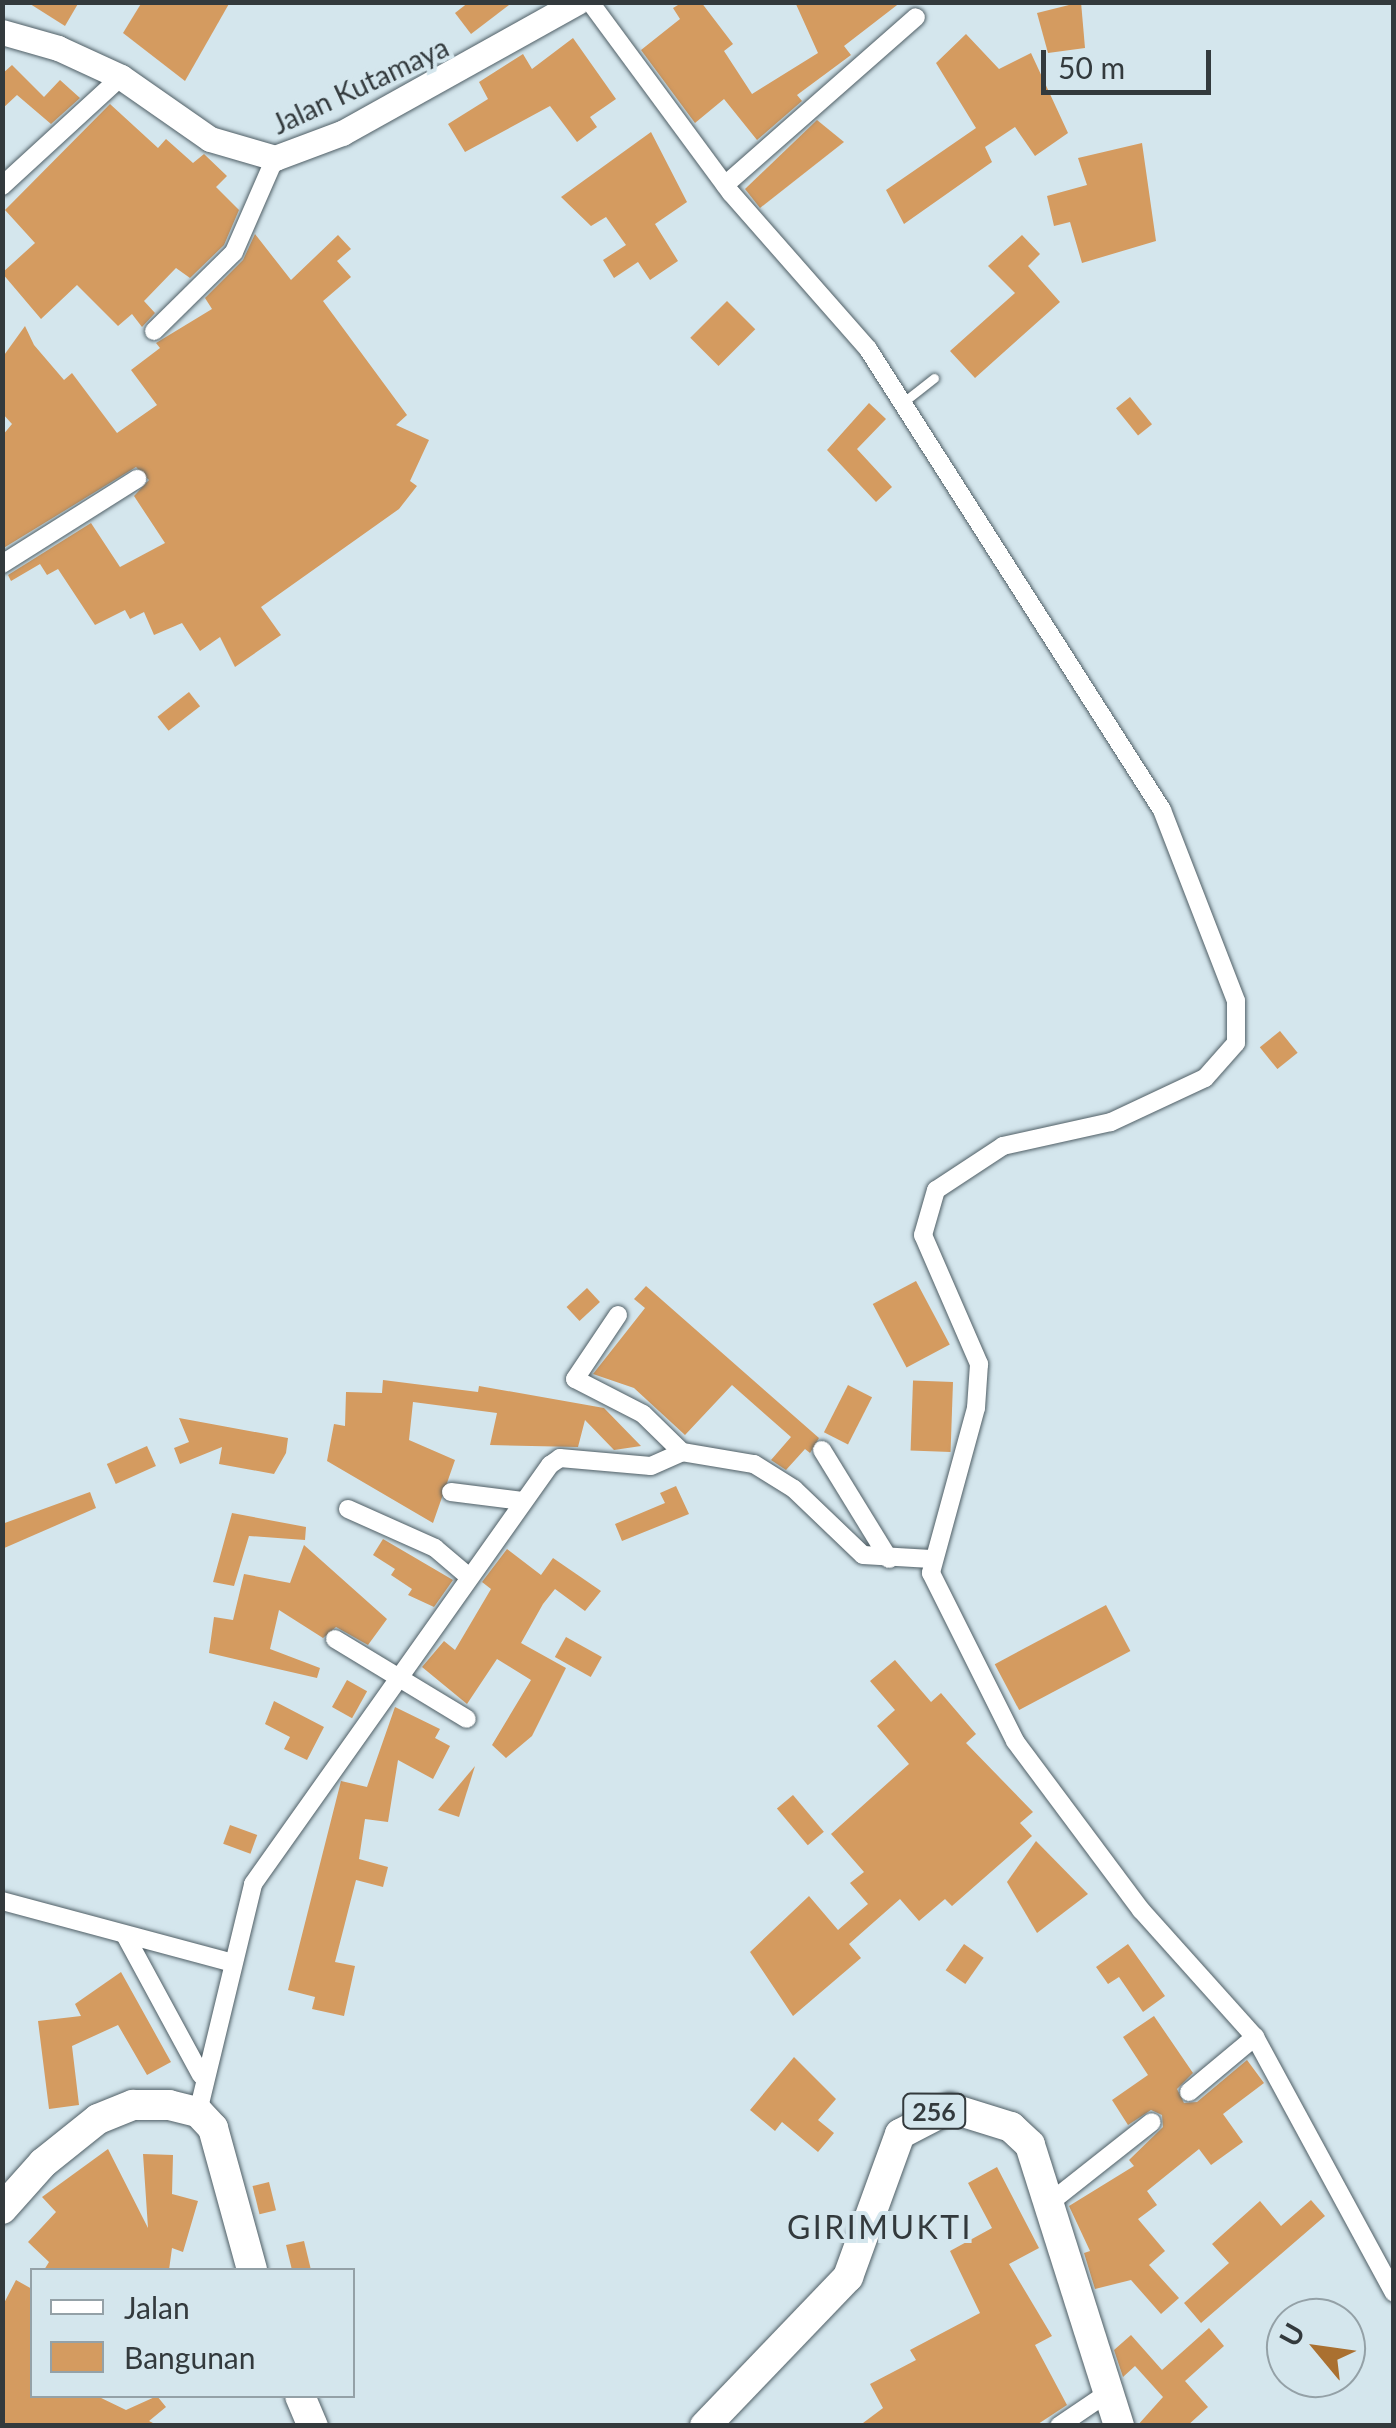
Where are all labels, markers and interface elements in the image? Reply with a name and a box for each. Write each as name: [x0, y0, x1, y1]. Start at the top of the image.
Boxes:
street label: Jalan Kutamaya: [267, 30, 453, 140]
scale bar: [1046, 30, 1216, 92]
text: 50 m: [1058, 49, 1125, 85]
road number: 256: [902, 2091, 966, 2131]
district label: GIRIMUKTI: [787, 2208, 973, 2246]
legend: [30, 2268, 355, 2398]
text: Jalan: [124, 2289, 190, 2325]
north arrow: [1266, 2298, 1366, 2398]
text: U: [1272, 2317, 1311, 2352]
text: Bangunan: [124, 2339, 256, 2375]

